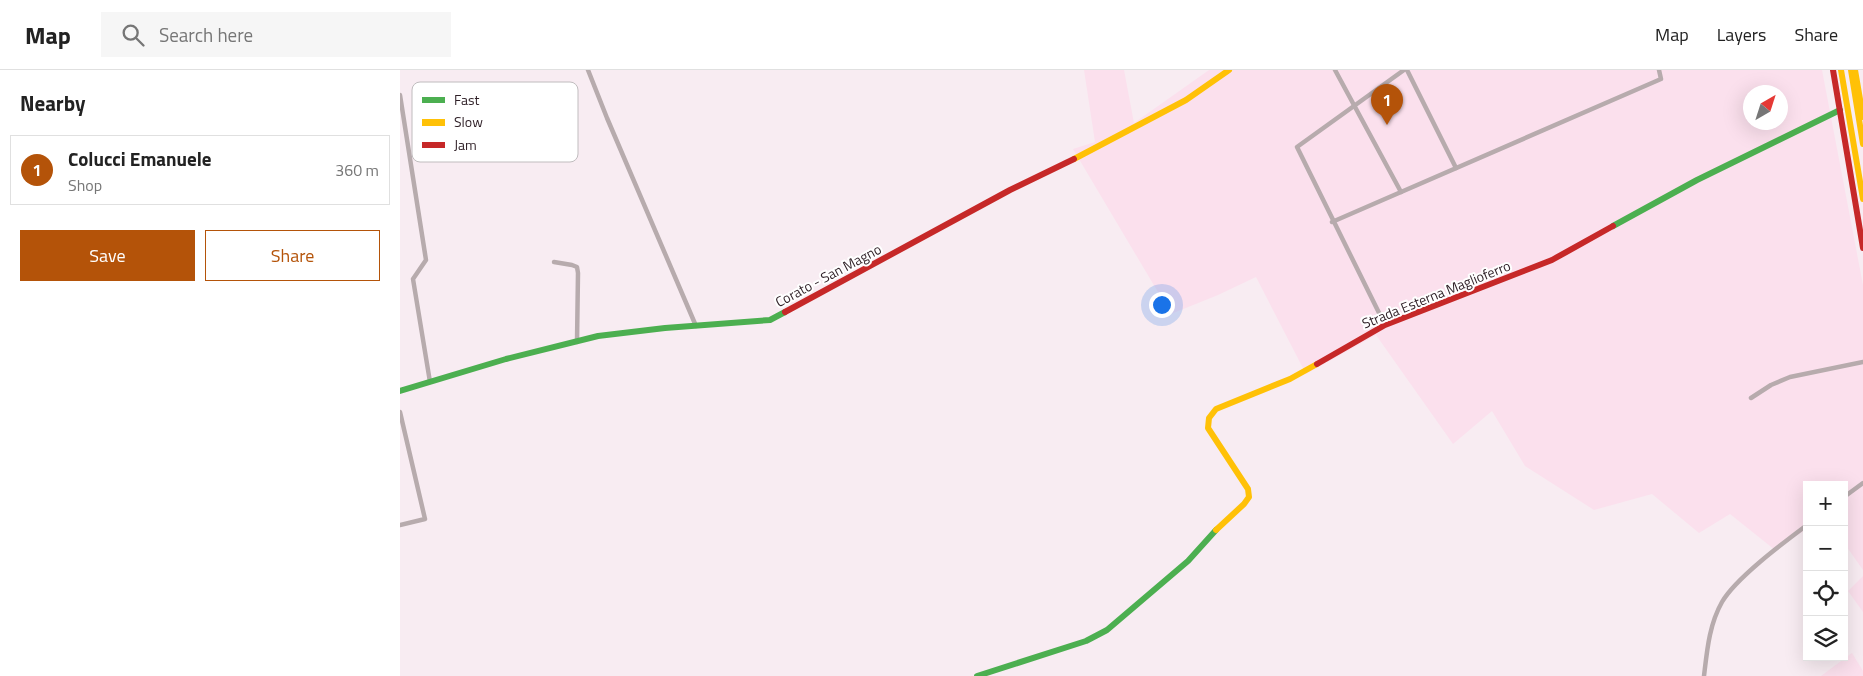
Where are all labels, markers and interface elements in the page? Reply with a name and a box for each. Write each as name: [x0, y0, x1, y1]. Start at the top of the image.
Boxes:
search box: [101, 12, 451, 57]
text: Map: [25, 17, 71, 53]
text: Search here: [159, 20, 253, 49]
icon: search: [119, 21, 147, 49]
text: Map: [1655, 21, 1689, 48]
text: Layers: [1717, 21, 1766, 48]
text: Share: [1794, 21, 1838, 48]
legend: [412, 82, 578, 162]
pin: 1: [1371, 84, 1403, 125]
north arrow: [1743, 85, 1788, 130]
text: Nearby: [20, 87, 85, 119]
text: Fast: [454, 89, 479, 110]
text: Slow: [454, 111, 483, 132]
text: Jam: [454, 134, 477, 155]
text: Colucci Emanuele: [68, 144, 212, 173]
text: 1: [33, 158, 41, 182]
text: 360 m: [335, 158, 379, 182]
text: Shop: [68, 173, 102, 197]
button: Save: [20, 230, 195, 281]
button: Share: [205, 230, 380, 281]
street label: Corato - San Magno: [771, 238, 885, 312]
street label: Strada Esterna Maglioferro: [1359, 255, 1513, 333]
your location: [1149, 292, 1175, 318]
map controls: [1803, 481, 1848, 661]
button: +: [1803, 481, 1848, 526]
button: −: [1803, 526, 1848, 571]
button: locate: [1803, 571, 1848, 616]
button: layers: [1803, 616, 1848, 661]

